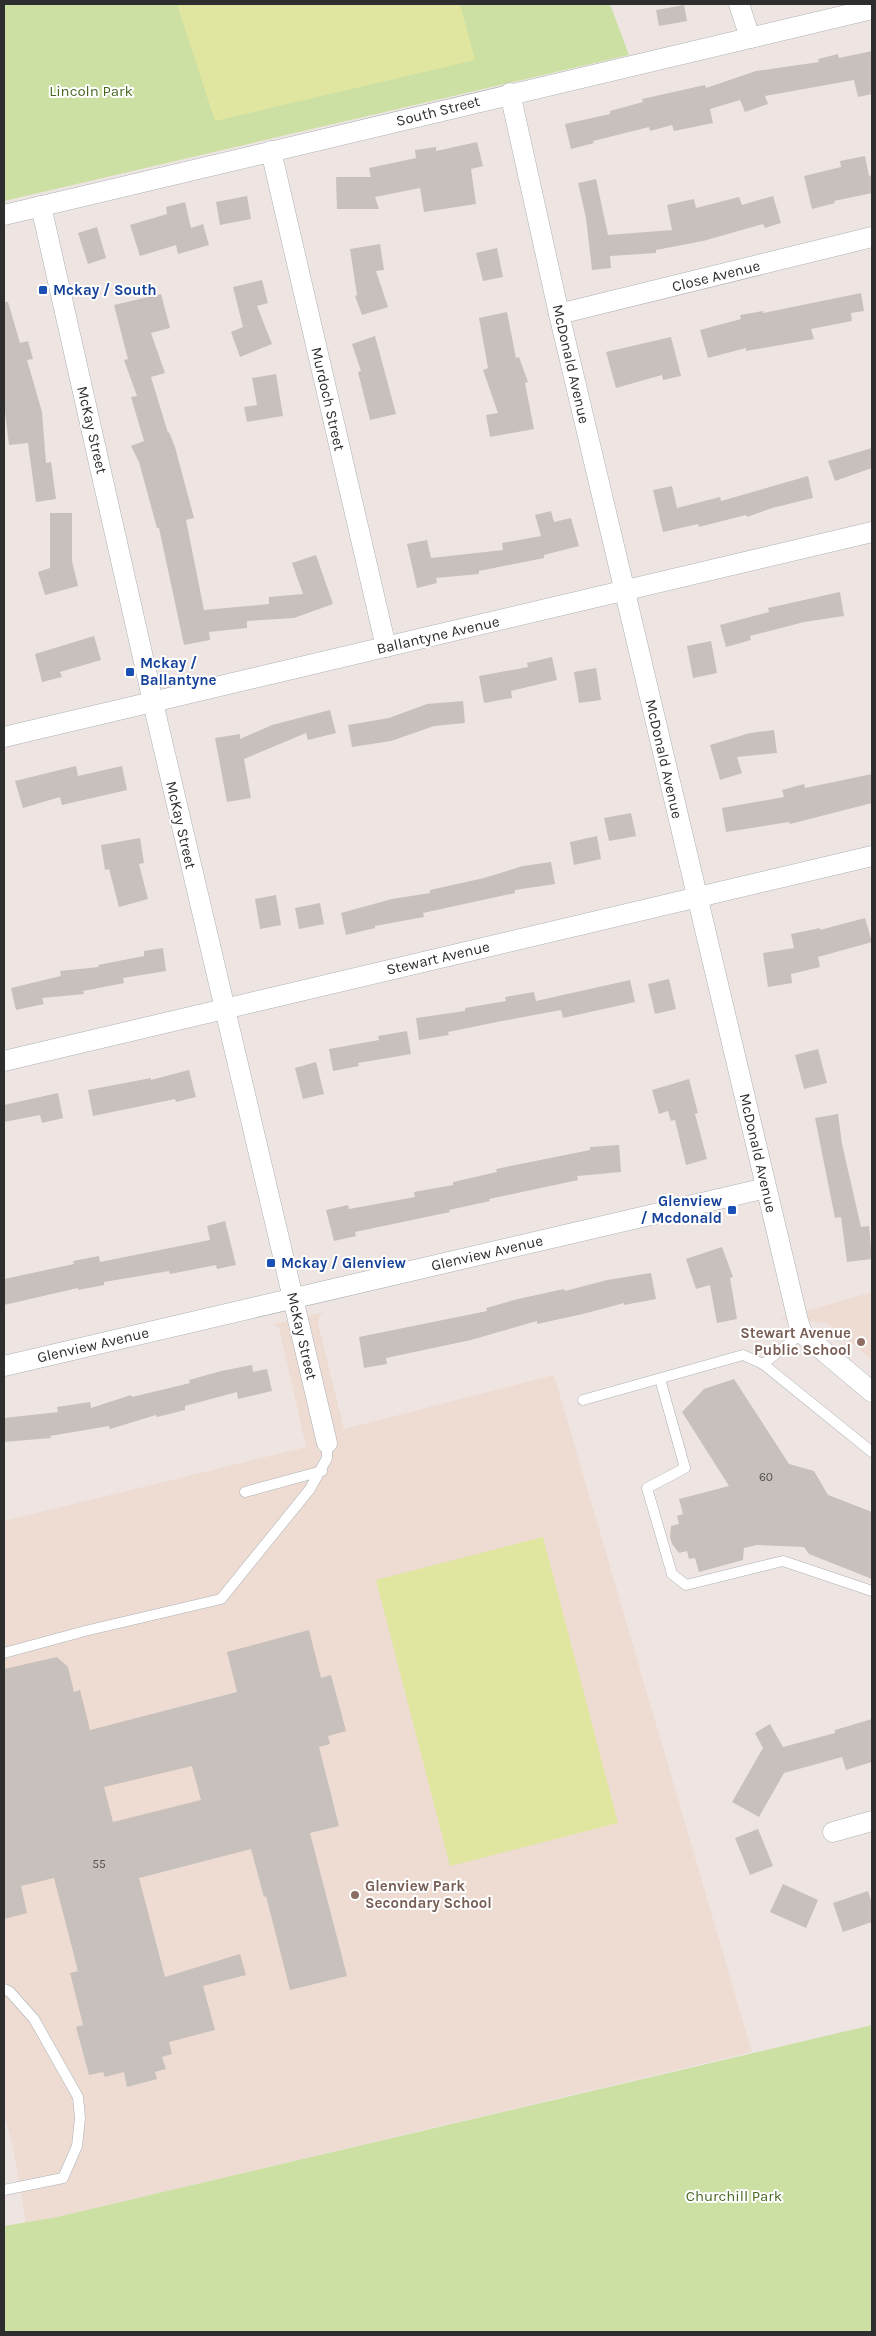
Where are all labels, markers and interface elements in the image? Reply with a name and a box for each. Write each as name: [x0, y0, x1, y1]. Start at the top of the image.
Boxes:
park label: Lincoln Park: [49, 82, 133, 100]
street label: South Street: [394, 92, 482, 130]
street label: Close Avenue: [670, 256, 762, 296]
place label: Mckay / South: [53, 281, 157, 299]
marker: Mckay / South: [37, 284, 49, 296]
street label: McDonald Avenue: [549, 303, 593, 425]
street label: Murdoch Street: [307, 345, 349, 453]
street label: McKay Street: [73, 384, 111, 476]
street label: Ballantyne Avenue: [375, 612, 501, 658]
place label: Mckay / Ballantyne: [140, 654, 217, 689]
marker: Mckay / Ballantyne: [124, 666, 136, 678]
street label: McDonald Avenue: [642, 698, 686, 820]
street label: McKay Street: [162, 779, 200, 871]
street label: Stewart Avenue: [385, 937, 491, 979]
street label: McDonald Avenue: [736, 1092, 780, 1214]
place label: Glenview / Mcdonald: [640, 1192, 723, 1227]
marker: Glenview / Mcdonald: [726, 1204, 738, 1216]
street label: Glenview Avenue: [429, 1231, 545, 1275]
place label: Mckay / Glenview: [281, 1254, 407, 1272]
marker: Mckay / Glenview: [265, 1257, 277, 1269]
street label: McKay Street: [283, 1290, 321, 1382]
street label: Glenview Avenue: [35, 1323, 151, 1367]
place label: Stewart Avenue Public School: [740, 1324, 851, 1359]
marker: Stewart Avenue Public School: [855, 1336, 867, 1348]
house number: 60: [759, 1470, 773, 1484]
house number: 55: [92, 1857, 106, 1871]
place label: Glenview Park Secondary School: [365, 1877, 492, 1912]
marker: Glenview Park Secondary School: [349, 1889, 361, 1901]
park label: Churchill Park: [686, 2187, 782, 2205]

